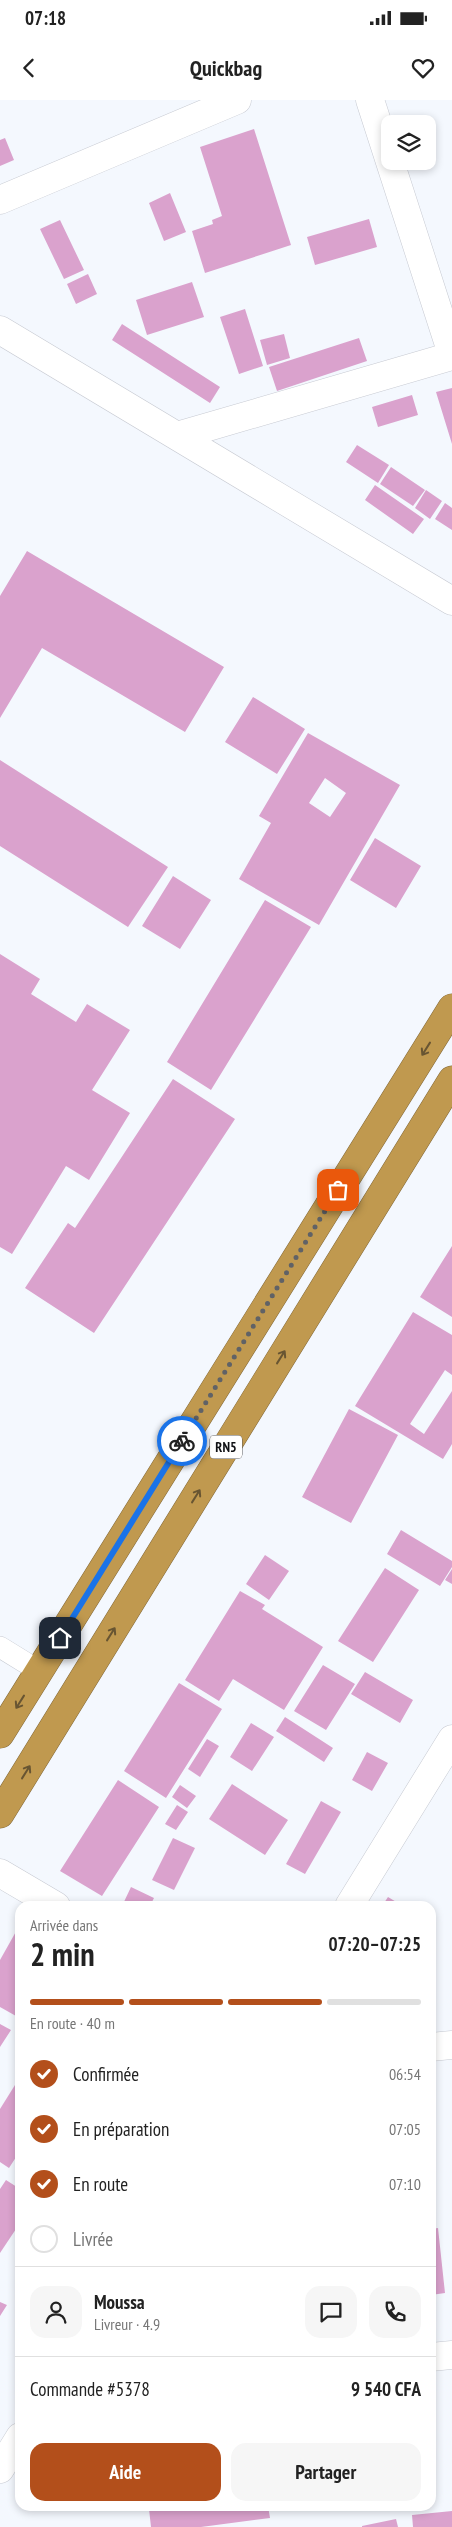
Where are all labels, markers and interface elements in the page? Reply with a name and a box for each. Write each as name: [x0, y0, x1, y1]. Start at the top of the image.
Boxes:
text: 07:18: [25, 6, 66, 30]
icon: back: [15, 54, 43, 82]
text: Quickbag: [190, 54, 262, 82]
icon: heart: [409, 54, 437, 82]
map controls: [381, 115, 436, 170]
button: layers: [381, 115, 436, 170]
one-way arrow: [421, 1042, 431, 1056]
pin: [317, 1169, 359, 1211]
icon: bag: [324, 1176, 352, 1204]
one-way arrow: [277, 1351, 287, 1365]
courier: [157, 1416, 207, 1466]
icon: bike: [168, 1427, 196, 1455]
road number: RN5: [210, 1435, 242, 1458]
one-way arrow: [191, 1489, 201, 1503]
pin: [39, 1617, 81, 1659]
icon: home: [46, 1624, 74, 1652]
one-way arrow: [105, 1627, 116, 1641]
one-way arrow: [14, 1695, 24, 1709]
one-way arrow: [21, 1766, 31, 1780]
text: Arrivée dans: [30, 1915, 98, 1935]
text: 07:20–07:25: [328, 1932, 421, 1956]
text: 2 min: [30, 1933, 95, 1975]
text: En route · 40 m: [30, 2013, 115, 2033]
icon: check: [30, 2060, 58, 2088]
text: Confirmée: [73, 2062, 139, 2086]
text: 06:54: [389, 2064, 421, 2084]
icon: check: [30, 2115, 58, 2143]
text: En préparation: [73, 2117, 169, 2141]
text: 07:05: [389, 2119, 421, 2139]
icon: check: [30, 2170, 58, 2198]
text: En route: [73, 2172, 128, 2196]
text: 07:10: [389, 2174, 421, 2194]
text: Livrée: [73, 2227, 113, 2251]
button: person: [30, 2286, 82, 2338]
button: chat: [305, 2286, 357, 2338]
button: phone: [369, 2286, 421, 2338]
text: Moussa: [94, 2290, 145, 2314]
text: Livreur · 4.9: [94, 2314, 160, 2334]
text: Commande #5378: [30, 2377, 150, 2401]
text: 9 540 CFA: [351, 2377, 421, 2401]
button: Aide: [30, 2443, 221, 2501]
button: Partager: [231, 2443, 421, 2501]

